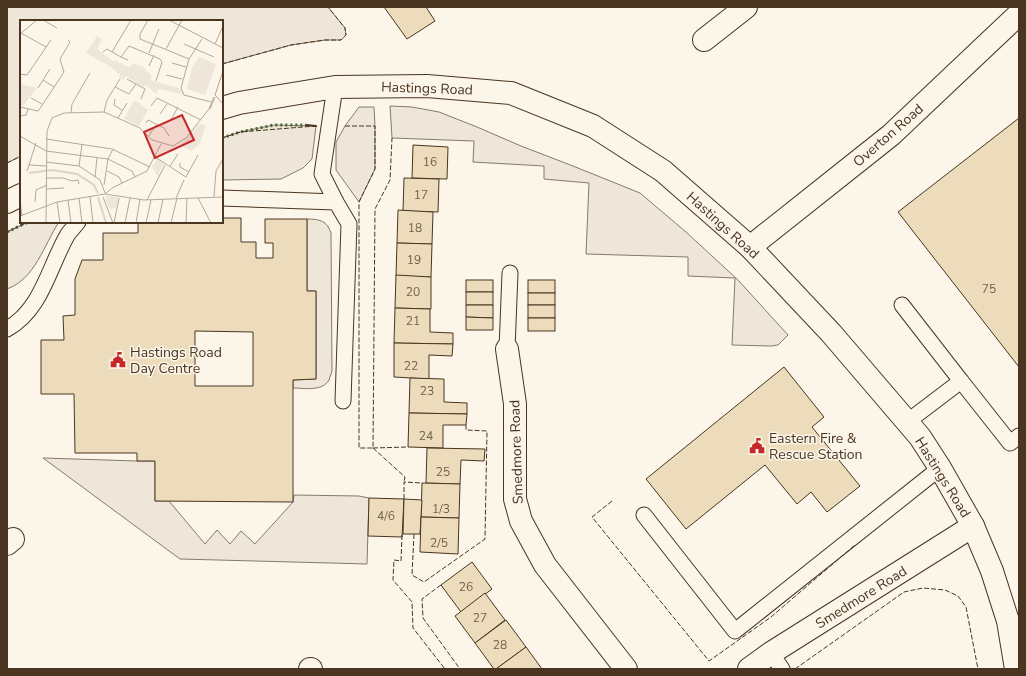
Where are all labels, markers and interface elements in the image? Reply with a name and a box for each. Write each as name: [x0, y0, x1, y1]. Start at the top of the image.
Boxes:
inset map: [20, 20, 223, 223]
street label: Hastings Road: [381, 77, 473, 100]
street label: Overton Road: [849, 100, 928, 171]
house number: 16: [423, 154, 437, 170]
house number: 17: [414, 187, 428, 203]
street label: Hastings Road: [682, 188, 763, 263]
house number: 18: [408, 220, 422, 236]
house number: 19: [407, 252, 421, 268]
house number: 75: [982, 281, 996, 297]
house number: 20: [406, 284, 420, 300]
house number: 21: [406, 313, 420, 329]
place label: Hastings Road Day Centre: [130, 343, 222, 378]
public building icon: Hastings Road Day Centre: [109, 351, 127, 369]
house number: 22: [404, 358, 418, 374]
house number: 23: [420, 383, 434, 399]
street label: Smedmore Road: [505, 399, 528, 505]
house number: 24: [419, 428, 433, 444]
place label: Eastern Fire & Rescue Station: [769, 429, 863, 464]
street label: Hastings Road: [910, 433, 975, 521]
public building icon: Eastern Fire & Rescue Station: [748, 437, 766, 455]
house number: 25: [436, 464, 450, 480]
house number: 1/3: [432, 501, 450, 517]
house number: 4/6: [377, 508, 395, 524]
house number: 2/5: [430, 535, 448, 551]
street label: Smedmore Road: [812, 562, 911, 633]
house number: 26: [459, 579, 473, 595]
house number: 27: [473, 610, 487, 626]
house number: 28: [493, 637, 507, 653]

